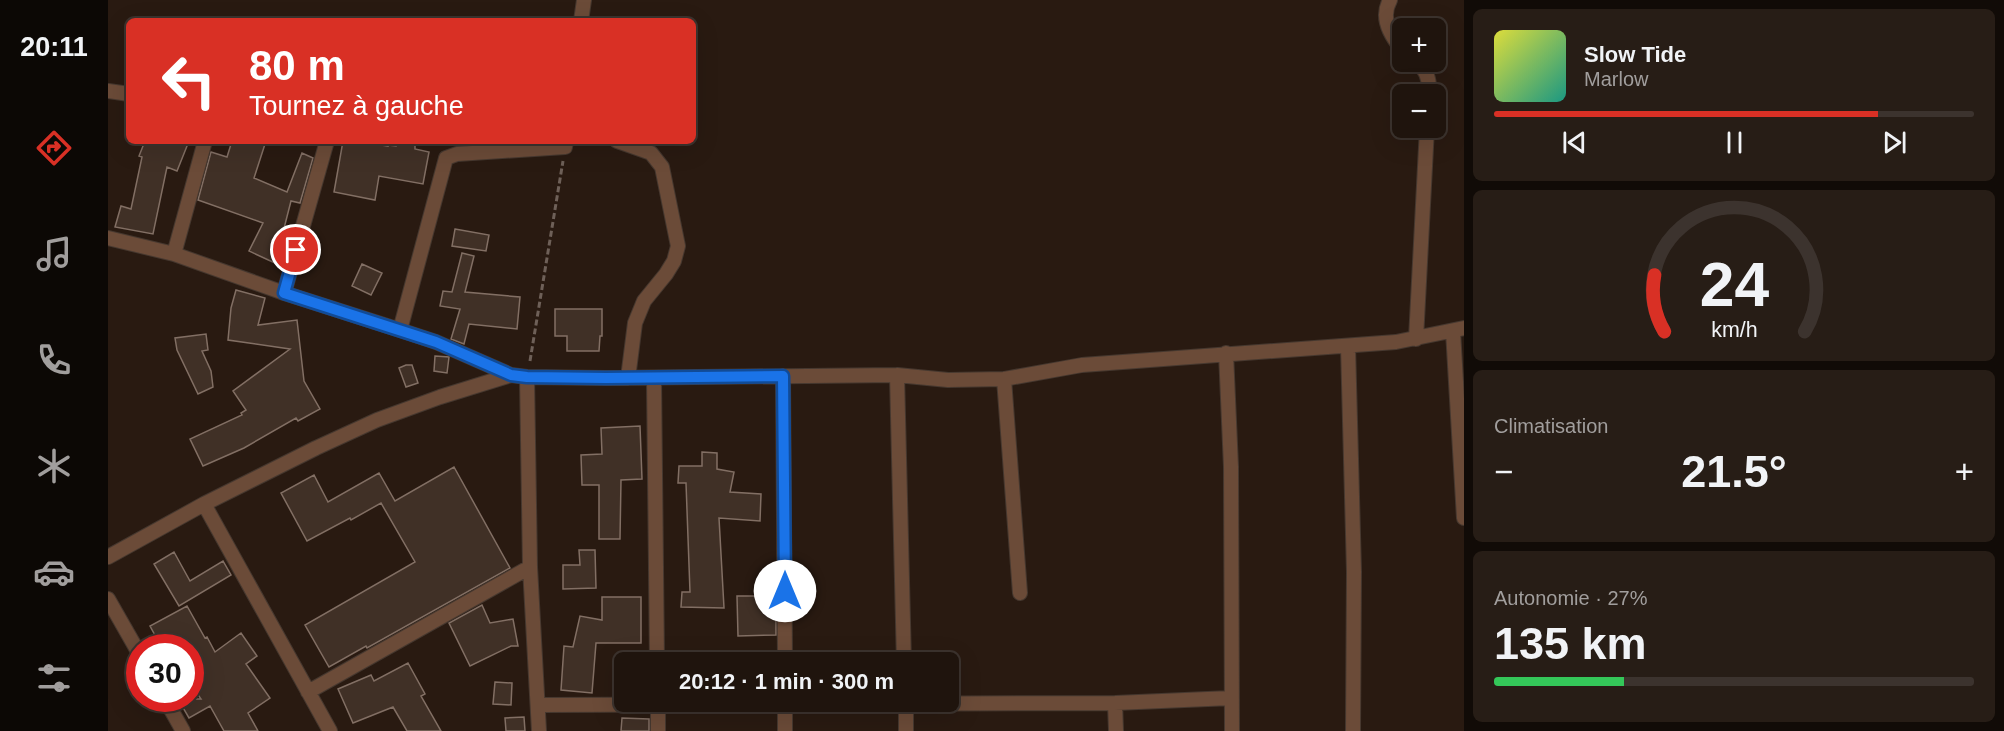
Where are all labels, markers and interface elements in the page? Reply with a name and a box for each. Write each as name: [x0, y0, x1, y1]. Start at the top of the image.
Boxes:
map controls: [1392, 18, 1446, 138]
button: +: [1392, 18, 1446, 72]
text: 20:11: [20, 32, 88, 62]
icon: left: [150, 42, 228, 120]
text: 80 m: [249, 42, 345, 89]
text: Slow Tide: [1584, 42, 1686, 67]
text: Marlow: [1584, 68, 1648, 90]
button: −: [1392, 84, 1446, 138]
text: Tournez à gauche: [249, 91, 464, 121]
icon: previous: [1558, 126, 1591, 159]
icon: pause: [1718, 126, 1751, 159]
icon: next: [1878, 126, 1911, 159]
icon: directions: [33, 127, 75, 169]
pin: [270, 224, 321, 275]
icon: music: [33, 233, 75, 275]
icon: arrive: [279, 233, 312, 266]
text: 24: [1699, 250, 1769, 319]
text: km/h: [1711, 319, 1757, 343]
icon: phone: [33, 339, 75, 381]
text: Climatisation: [1494, 415, 1608, 437]
icon: climate: [33, 445, 75, 487]
text: 21.5°: [1681, 446, 1787, 497]
text: −: [1494, 453, 1513, 490]
text: +: [1955, 453, 1974, 490]
icon: car: [33, 551, 75, 593]
position arrow: [753, 559, 817, 623]
text: Autonomie · 27%: [1494, 587, 1647, 609]
text: 135 km: [1494, 618, 1647, 669]
speed limit sign: 30: [126, 634, 204, 712]
icon: filters: [33, 657, 75, 699]
text: 20:12 · 1 min · 300 m: [679, 669, 894, 694]

